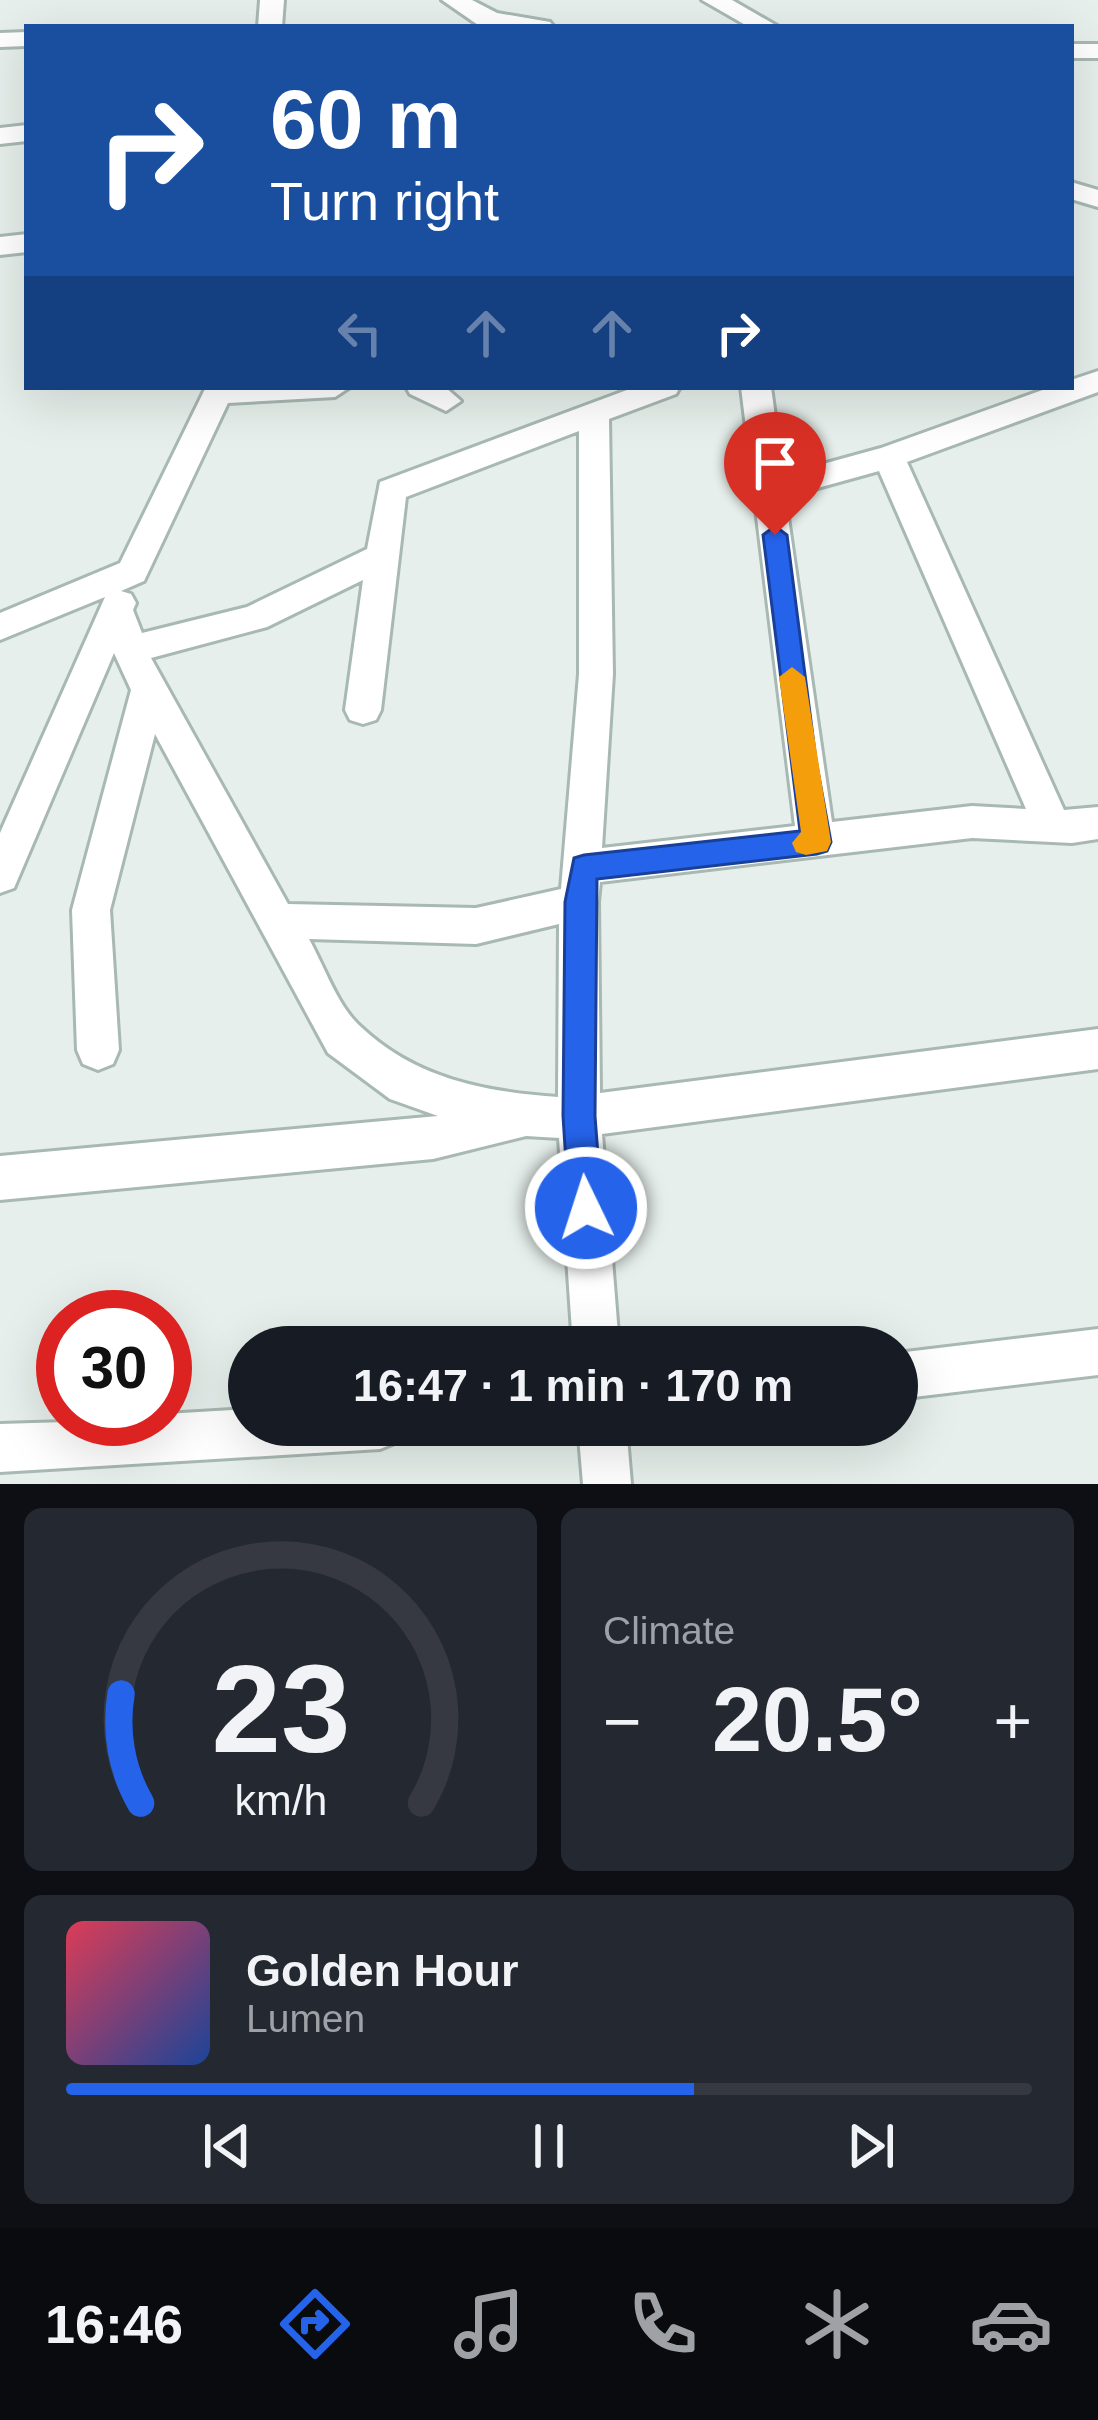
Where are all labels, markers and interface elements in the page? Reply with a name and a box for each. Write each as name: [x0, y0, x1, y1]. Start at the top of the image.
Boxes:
icon: right: [72, 72, 228, 228]
text: 60 m: [270, 72, 461, 166]
text: Turn right: [270, 171, 499, 231]
icon: left: [327, 300, 393, 366]
icon: ahead: [453, 300, 519, 366]
icon: ahead: [579, 300, 645, 366]
icon: right: [705, 300, 771, 366]
pin: [724, 412, 826, 535]
icon: arrive: [742, 430, 808, 496]
position arrow: [523, 1145, 649, 1271]
speed limit sign: 30: [36, 1290, 192, 1446]
text: 16:47 · 1 min · 170 m: [353, 1360, 793, 1411]
text: Climate: [603, 1609, 735, 1652]
text: 23: [211, 1639, 350, 1778]
text: 20.5°: [712, 1670, 923, 1770]
text: −: [603, 1684, 642, 1758]
text: +: [993, 1684, 1032, 1758]
text: km/h: [234, 1775, 327, 1823]
text: Golden Hour: [246, 1945, 518, 1996]
text: Lumen: [246, 1997, 365, 2040]
icon: previous: [194, 2113, 260, 2179]
icon: pause: [516, 2113, 582, 2179]
icon: next: [838, 2113, 904, 2179]
icon: directions: [273, 2282, 357, 2366]
icon: music: [447, 2282, 531, 2366]
icon: phone: [621, 2282, 705, 2366]
icon: climate: [795, 2282, 879, 2366]
icon: car: [969, 2282, 1053, 2366]
text: 16:46: [45, 2294, 183, 2354]

